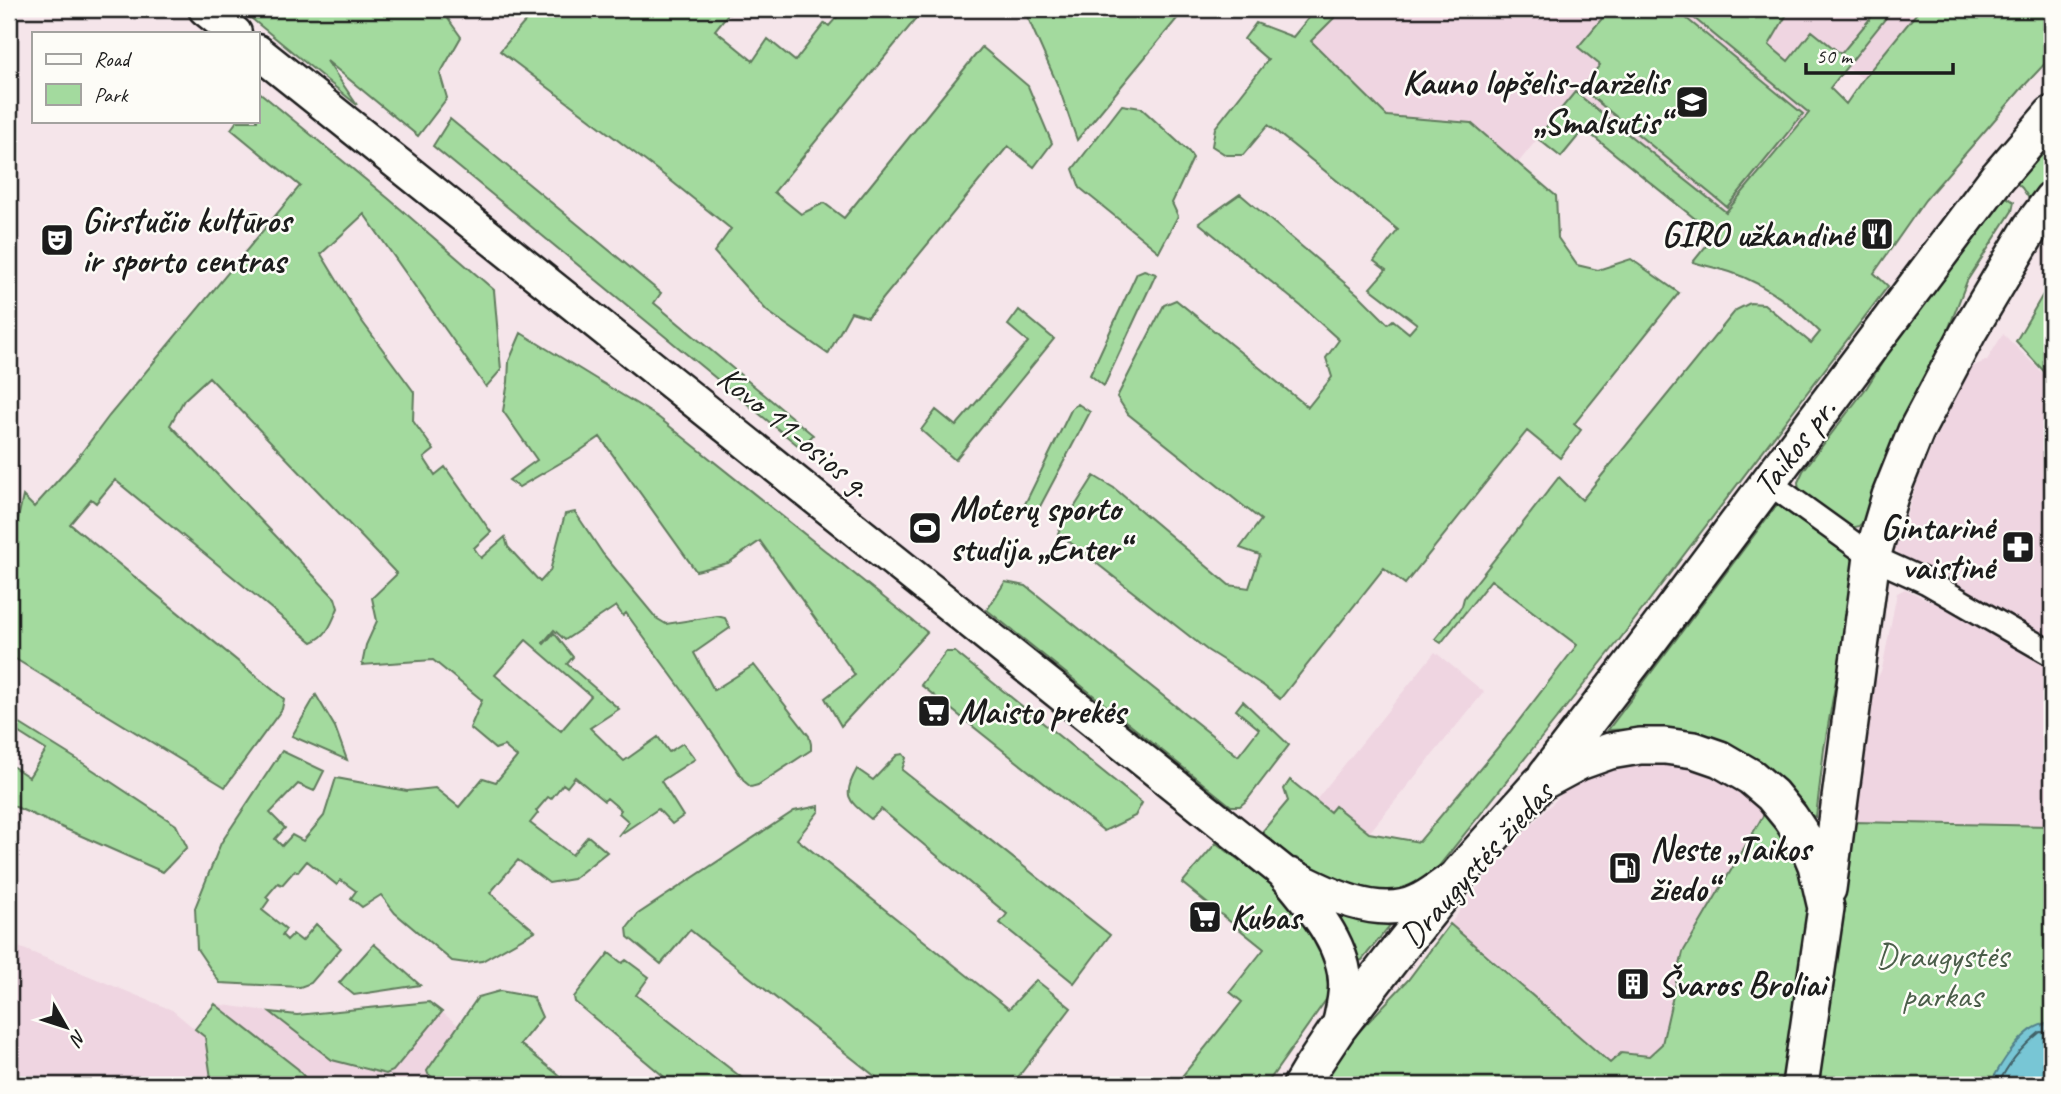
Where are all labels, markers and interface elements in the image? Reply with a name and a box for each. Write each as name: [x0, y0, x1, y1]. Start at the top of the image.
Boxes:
legend: [32, 32, 259, 122]
scale bar: [1806, 32, 1952, 76]
text: 50 m: [1816, 43, 1854, 69]
text: Road: [94, 46, 133, 72]
place label: Kauno lopšelis-darželis „Smalsutis“: [1402, 60, 1677, 145]
text: Park: [94, 82, 129, 108]
school or university icon: Kauno lopšelis-darželis „Smalsutis“: [1673, 83, 1711, 121]
place label: Girstučio kultūros ir sporto centras: [82, 198, 294, 283]
place label: GIRO užkandinė: [1661, 212, 1857, 257]
restaurant icon: GIRO užkandinė: [1858, 215, 1896, 253]
theatre icon: Girstučio kultūros ir sporto centras: [38, 221, 76, 259]
street label: Kovo 11-osios g.: [708, 355, 881, 508]
street label: Taikos pr.: [1742, 389, 1846, 506]
place label: Moterų sporto studija „Enter“: [950, 486, 1136, 571]
place label: Gintarinė vaistinė: [1881, 505, 1998, 590]
sports icon: Moterų sporto studija „Enter“: [906, 509, 944, 547]
pharmacy icon: Gintarinė vaistinė: [1999, 528, 2037, 566]
place label: Maisto prekės: [958, 689, 1129, 734]
supermarket icon: Maisto prekės: [915, 692, 953, 730]
street label: Draugystės žiedas: [1389, 769, 1565, 957]
place label: Neste „Taikos žiedo“: [1650, 826, 1814, 911]
fuel station icon: Neste „Taikos žiedo“: [1606, 849, 1644, 887]
place label: Kubas: [1230, 895, 1304, 940]
supermarket icon: Kubas: [1186, 898, 1224, 936]
park label: Draugystės parkas: [1876, 933, 2011, 1018]
place label: Švaros Broliai: [1658, 962, 1831, 1007]
building icon: Švaros Broliai: [1614, 965, 1652, 1003]
north arrow: [32, 992, 102, 1062]
text: N: [63, 1025, 91, 1052]

